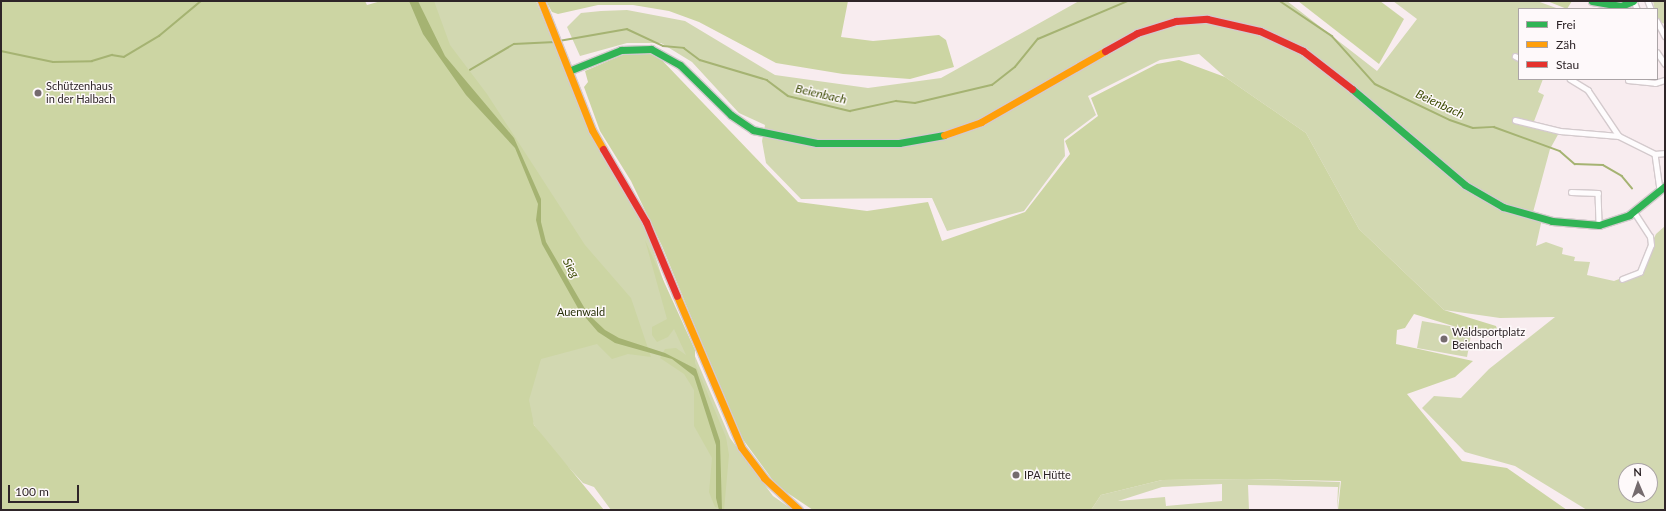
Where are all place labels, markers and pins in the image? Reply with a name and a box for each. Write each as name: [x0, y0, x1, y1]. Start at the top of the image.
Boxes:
place label: Schützenhaus in der Halbach: [46, 80, 116, 106]
marker: Schützenhaus in der Halbach: [33, 88, 43, 98]
place label: Waldsportplatz Beienbach: [1452, 326, 1525, 352]
marker: Waldsportplatz Beienbach: [1439, 334, 1449, 344]
place label: IPA Hütte: [1024, 468, 1071, 482]
marker: IPA Hütte: [1011, 470, 1021, 480]

